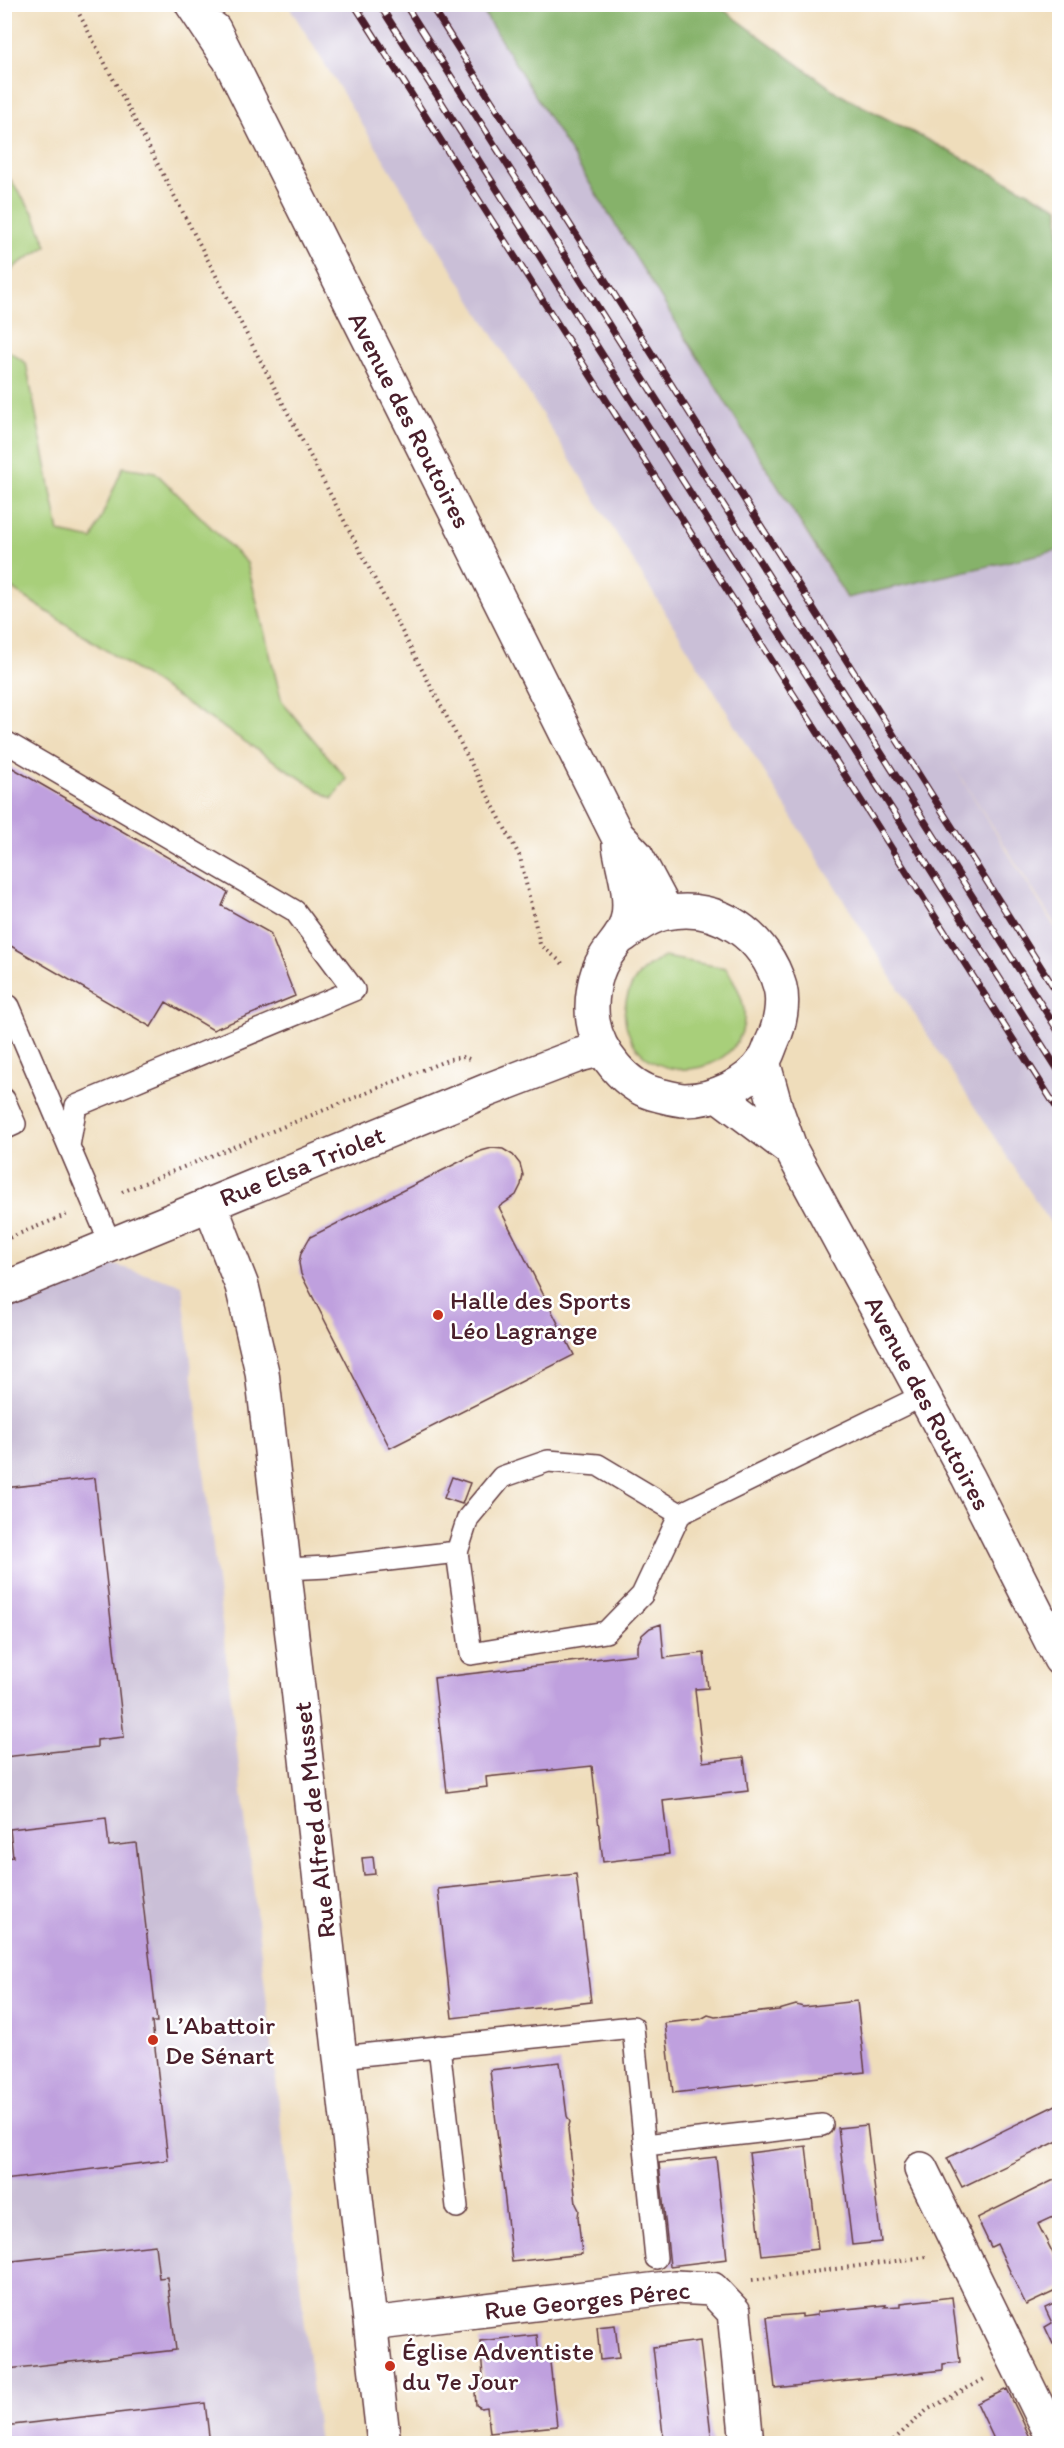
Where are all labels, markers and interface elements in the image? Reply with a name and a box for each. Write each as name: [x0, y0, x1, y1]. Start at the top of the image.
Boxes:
street label: Avenue des Routoires: [342, 306, 478, 534]
street label: Rue Elsa Triolet: [215, 1118, 390, 1214]
place label: Halle des Sports Léo Lagrange: [450, 1284, 631, 1346]
street label: Avenue des Routoires: [858, 1290, 998, 1516]
marker: Halle des Sports Léo Lagrange: [431, 1308, 445, 1322]
street label: Rue Alfred de Musset: [286, 1700, 342, 1940]
place label: L’Abattoir De Sénart: [165, 2009, 275, 2071]
marker: L’Abattoir De Sénart: [146, 2033, 160, 2047]
street label: Rue Georges Pérec: [483, 2273, 692, 2327]
place label: Église Adventiste du 7e Jour: [402, 2335, 594, 2397]
marker: Église Adventiste du 7e Jour: [383, 2359, 397, 2373]

